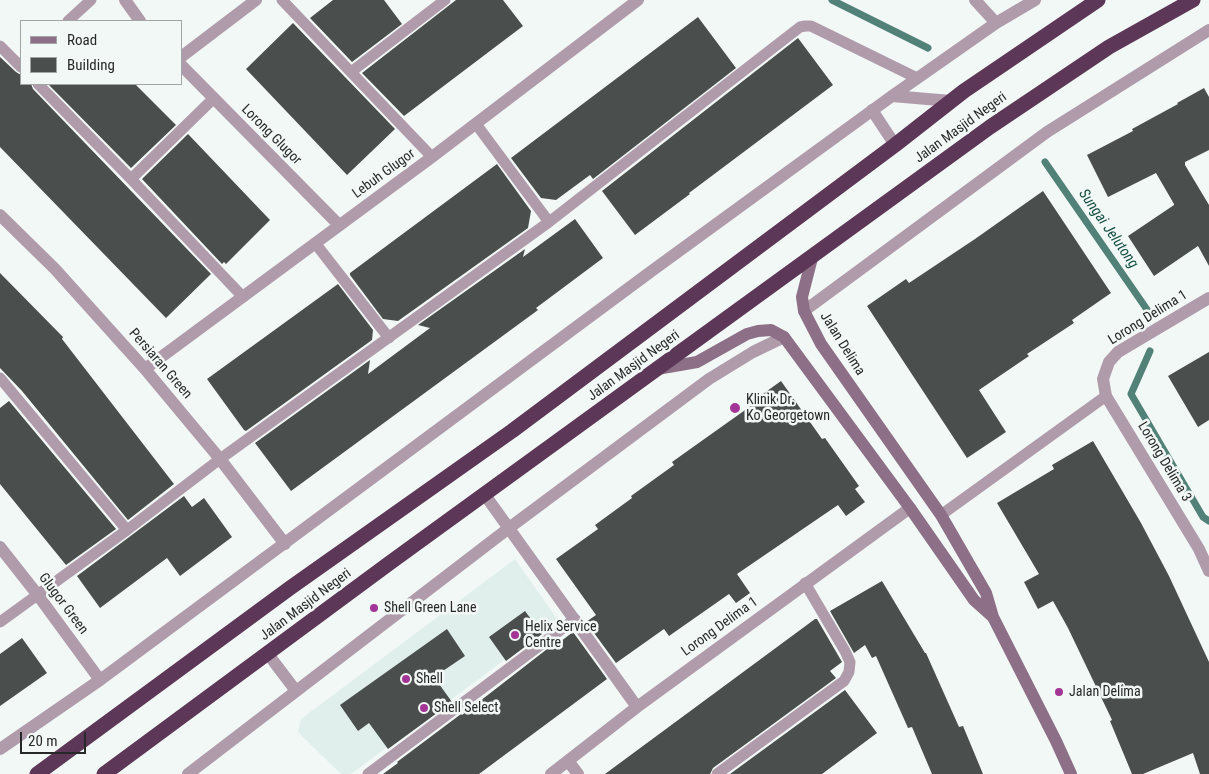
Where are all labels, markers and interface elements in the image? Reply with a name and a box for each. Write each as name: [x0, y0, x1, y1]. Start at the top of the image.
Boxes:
legend: [20, 20, 182, 85]
text: Road: [67, 31, 97, 49]
text: Building: [67, 56, 115, 74]
street label: Jalan Masjid Negeri: [912, 89, 1010, 167]
street label: Lorong Glugor: [237, 101, 305, 169]
street label: Lebuh Glugor: [349, 146, 419, 202]
water label: Sungai Jelutong: [1074, 186, 1142, 272]
street label: Lorong Delima 1: [1105, 287, 1191, 349]
street label: Jalan Delima: [816, 309, 868, 379]
street label: Persiaran Green: [125, 325, 195, 403]
street label: Jalan Masjid Negeri: [585, 327, 683, 405]
place label: Klinik Dr. Ko Georgetown: [746, 392, 830, 424]
marker: Klinik Dr. Ko Georgetown: [728, 401, 742, 415]
street label: Lorong Delima 3: [1134, 419, 1194, 505]
street label: Jalan Masjid Negeri: [257, 565, 355, 645]
street label: Glugor Green: [35, 570, 91, 638]
street label: Lorong Delima 1: [679, 594, 761, 660]
place label: Shell Green Lane: [384, 600, 476, 616]
marker: Shell Green Lane: [368, 602, 380, 614]
place label: Helix Service Centre: [525, 619, 596, 652]
marker: Helix Service Centre: [509, 629, 521, 641]
place label: Shell: [416, 671, 443, 687]
marker: Shell: [400, 673, 412, 685]
place label: Jalan Delima: [1069, 684, 1141, 700]
marker: Jalan Delima: [1053, 686, 1065, 698]
place label: Shell Select: [434, 700, 498, 716]
marker: Shell Select: [418, 702, 430, 714]
scale bar: [22, 722, 89, 754]
text: 20 m: [28, 732, 58, 750]

